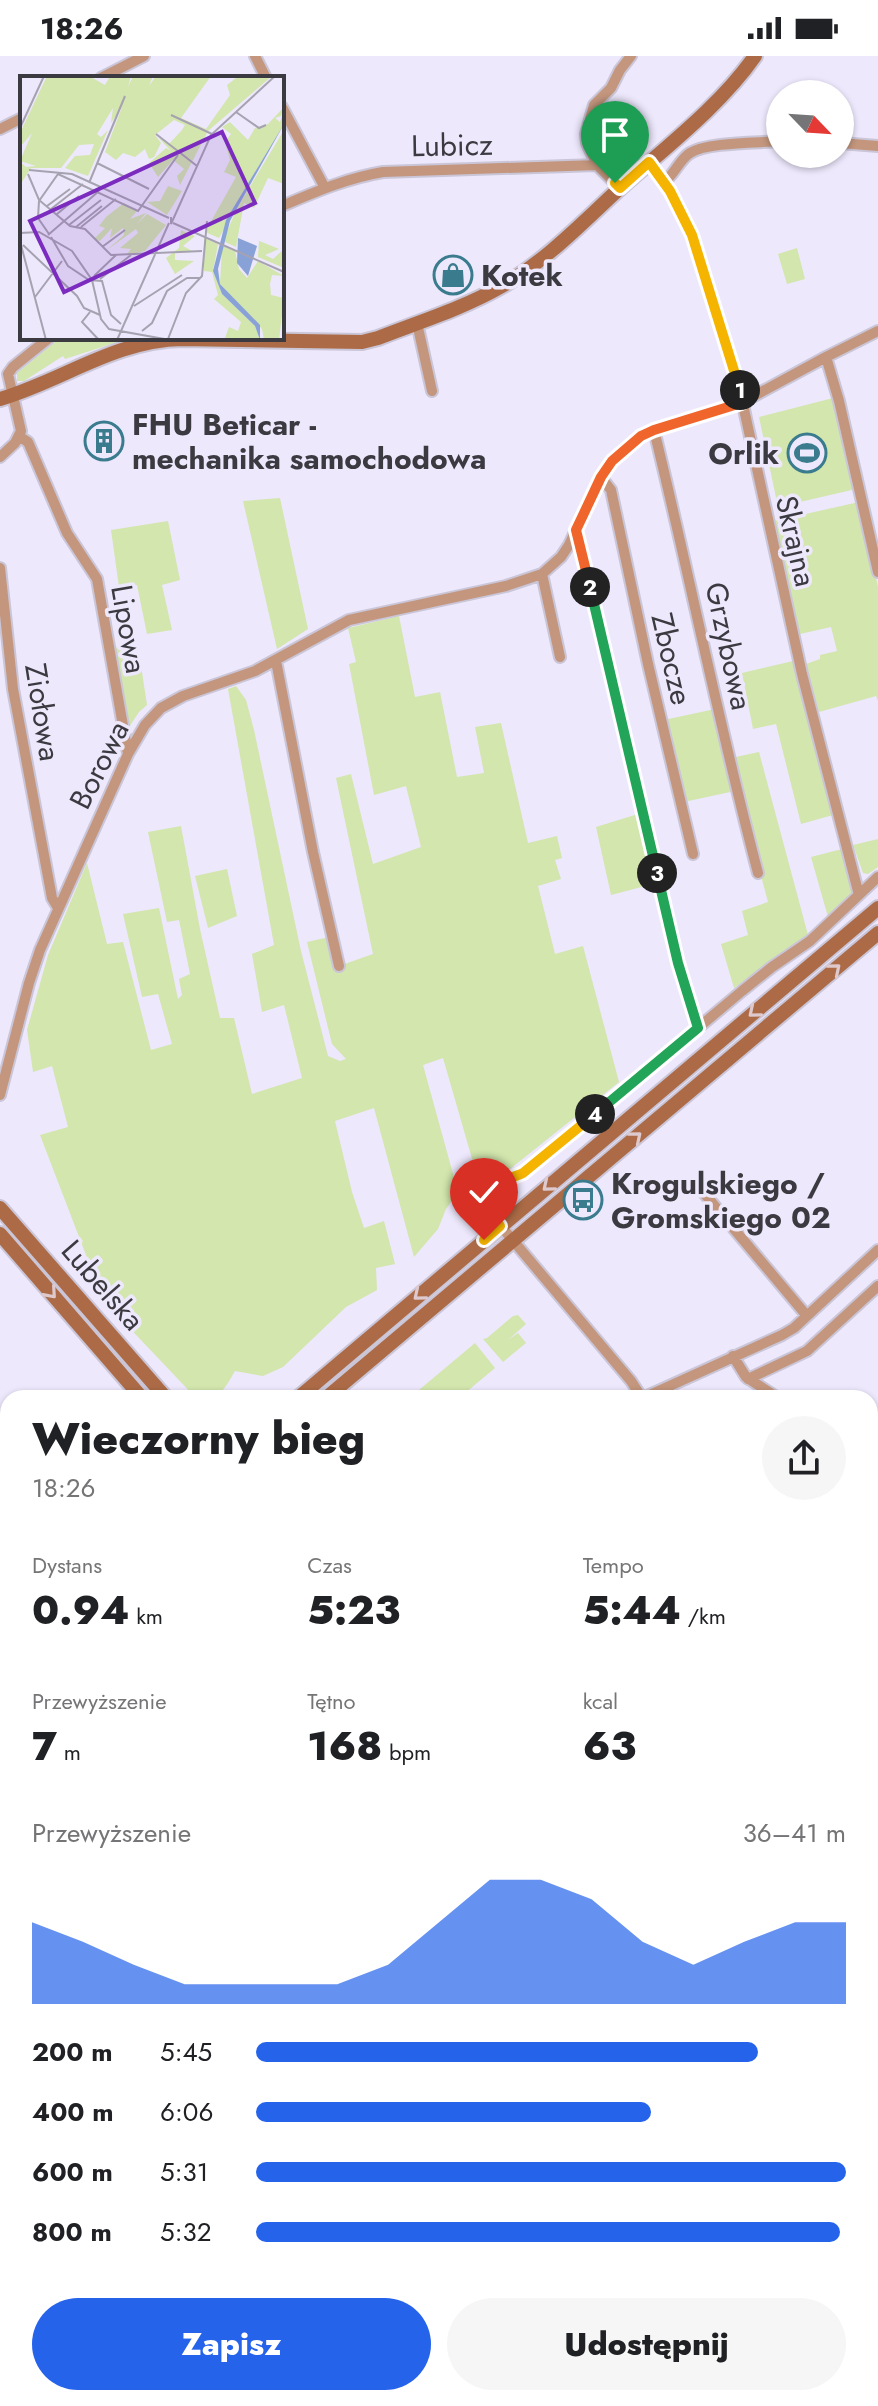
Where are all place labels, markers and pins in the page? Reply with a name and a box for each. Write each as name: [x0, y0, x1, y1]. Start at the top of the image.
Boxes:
pin: [581, 101, 649, 183]
shop icon: Kotek: [432, 254, 474, 296]
place label: Kotek: [481, 254, 563, 297]
pin: 1: [720, 370, 760, 410]
place label: FHU Beticar - mechanika samochodowa: [132, 403, 486, 480]
building icon: FHU Beticar - mechanika samochodowa: [83, 420, 125, 462]
place label: Orlik: [708, 432, 780, 475]
sports icon: Orlik: [786, 432, 828, 474]
pin: 2: [570, 567, 610, 607]
pin: 3: [637, 853, 677, 893]
pin: 4: [575, 1094, 615, 1134]
pin: [450, 1158, 518, 1240]
place label: Krogulskiego / Gromskiego 02: [611, 1162, 831, 1239]
bus stop icon: Krogulskiego / Gromskiego 02: [562, 1179, 604, 1221]

